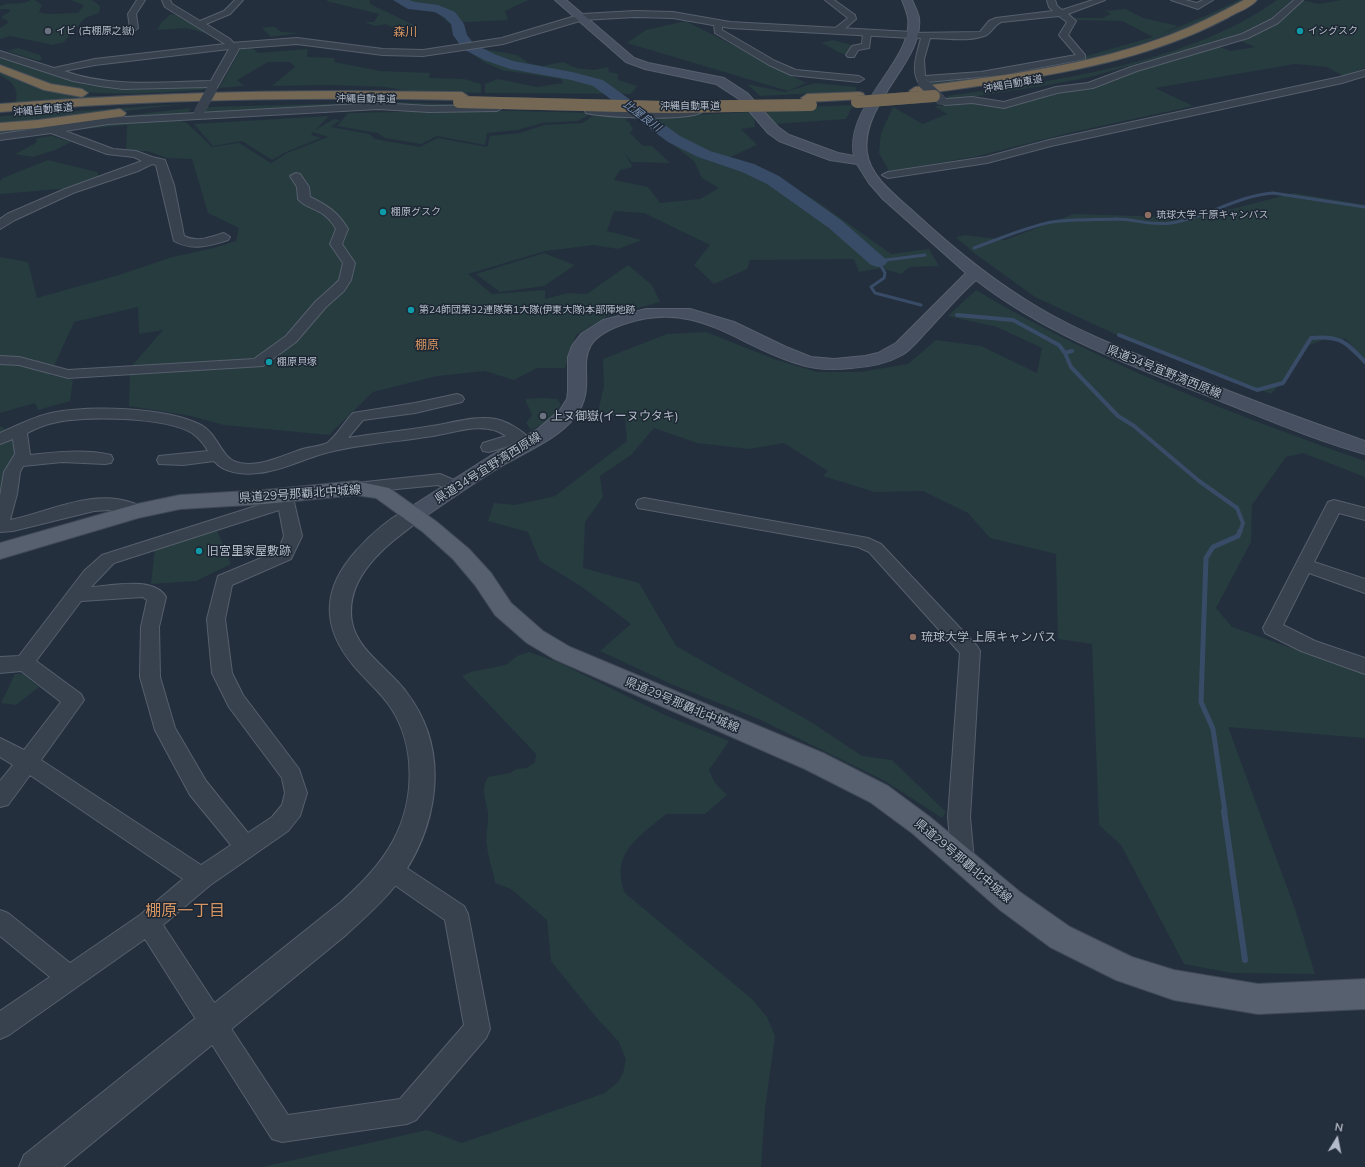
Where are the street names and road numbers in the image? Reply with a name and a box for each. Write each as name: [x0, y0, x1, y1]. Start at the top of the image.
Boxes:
street label: 沖縄自動車道: [982, 73, 1044, 95]
street label: 沖縄自動車道: [336, 92, 396, 106]
street label: 沖縄自動車道: [660, 100, 720, 112]
street label: 沖縄自動車道: [13, 101, 73, 119]
street label: 県道34号宜野湾西原線: [1105, 342, 1223, 402]
street label: 県道34号宜野湾西原線: [432, 429, 544, 507]
street label: 県道29号那覇北中城線: [238, 483, 362, 505]
street label: 県道29号那覇北中城線: [623, 674, 741, 736]
street label: 県道29号那覇北中城線: [911, 816, 1015, 906]

